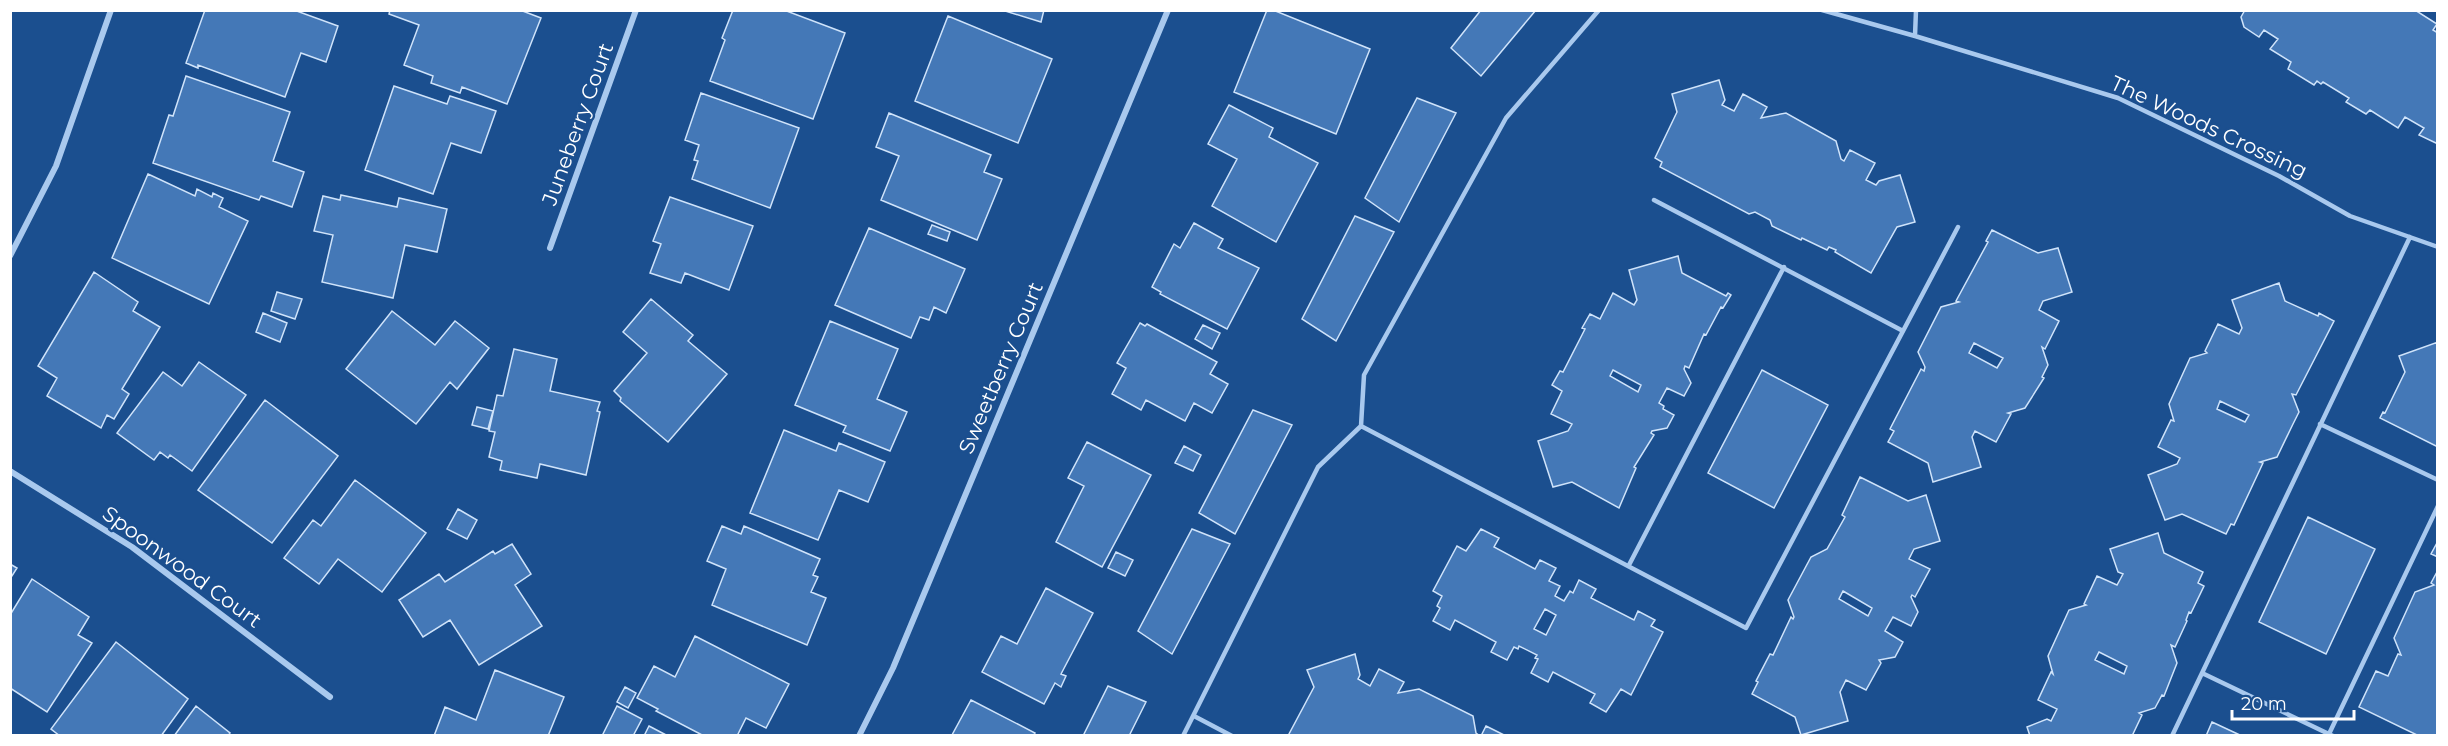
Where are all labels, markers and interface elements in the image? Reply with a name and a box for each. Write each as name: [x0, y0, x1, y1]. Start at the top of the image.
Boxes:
street label: Juneberry Court: [536, 39, 618, 209]
street label: The Woods Crossing: [2107, 70, 2311, 183]
street label: Sweetberry Court: [953, 278, 1048, 457]
street label: Spoonwood Court: [98, 500, 267, 633]
scale bar: [2232, 683, 2354, 721]
text: 20 m: [2241, 693, 2287, 715]

